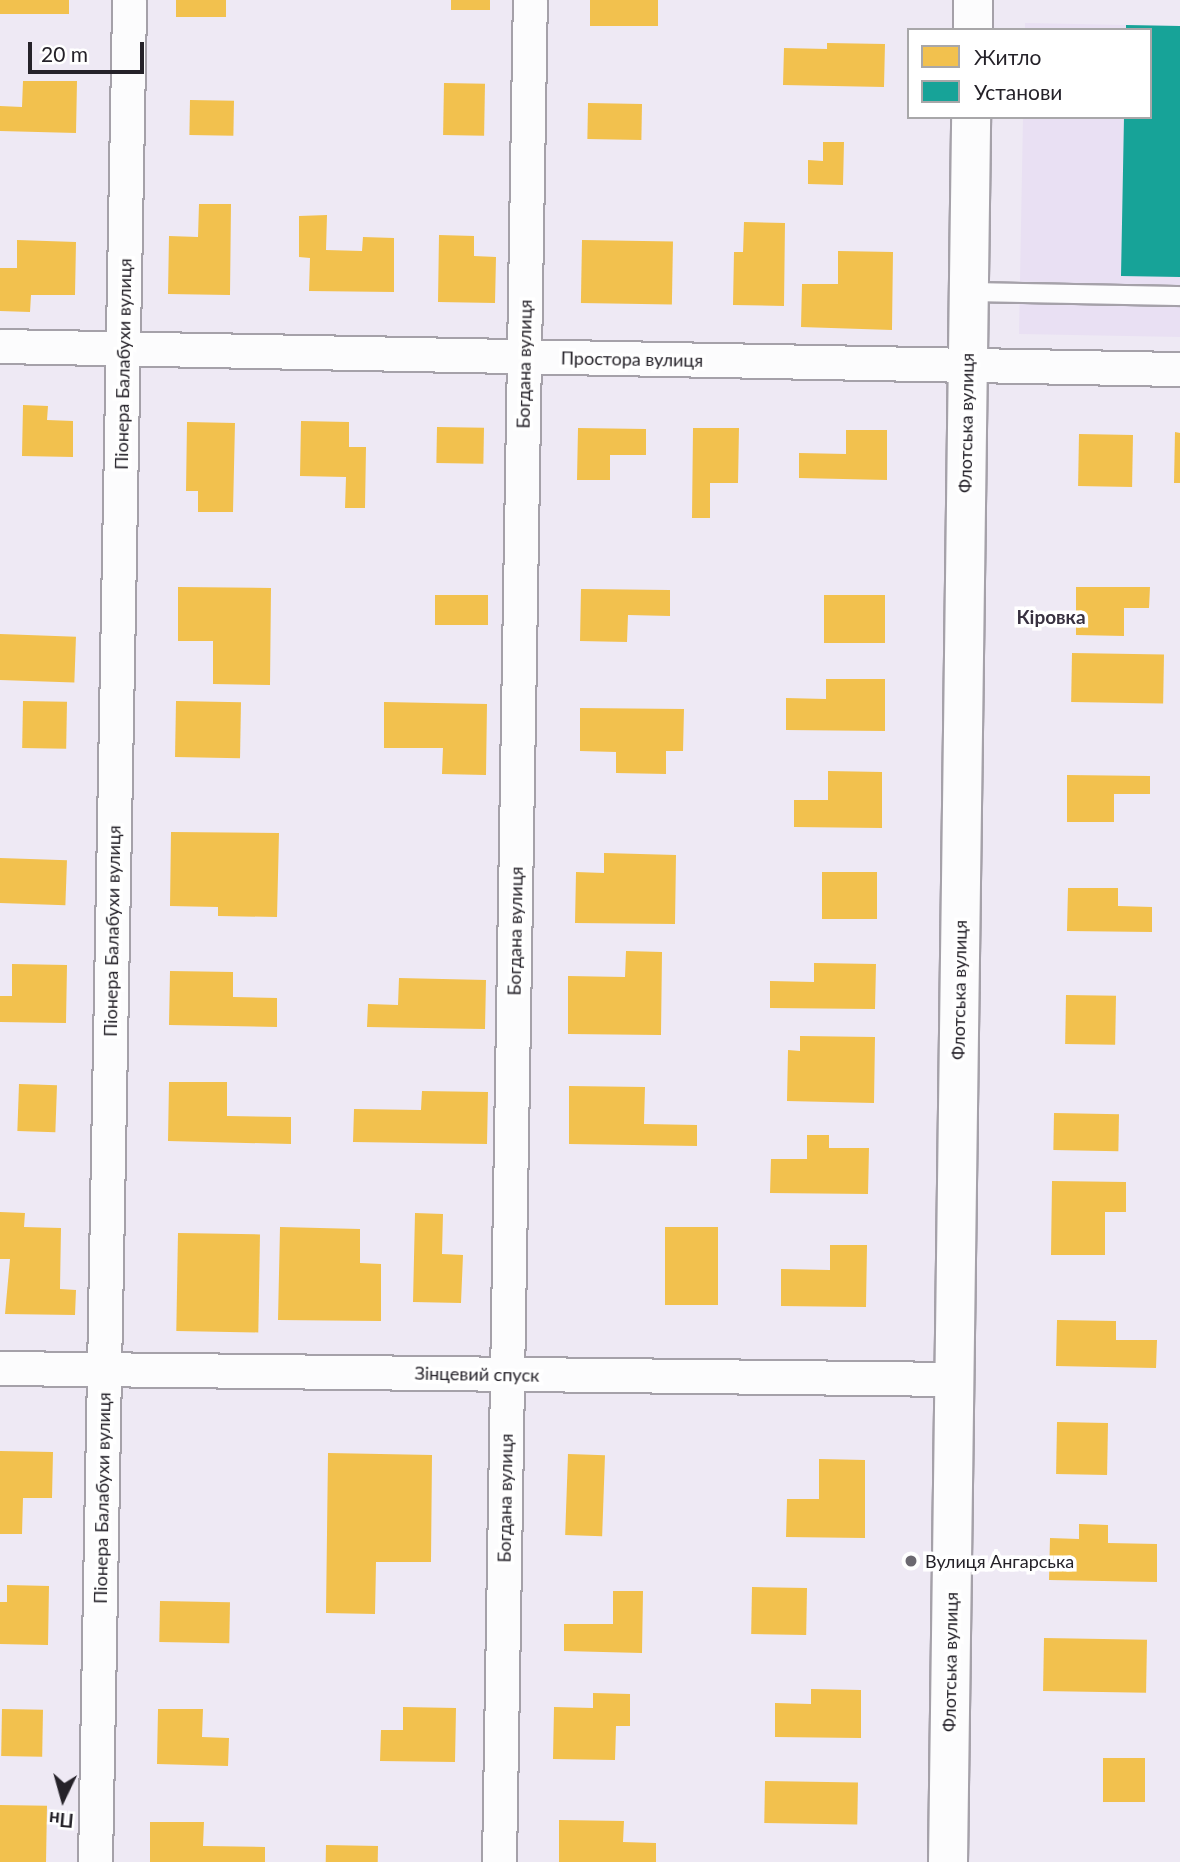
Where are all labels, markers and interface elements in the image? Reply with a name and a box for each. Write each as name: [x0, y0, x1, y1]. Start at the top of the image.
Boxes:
scale bar: [32, 28, 147, 72]
legend: [907, 28, 1152, 119]
text: 20 m: [41, 41, 88, 66]
text: Житло: [974, 44, 1041, 69]
text: Установи: [974, 79, 1062, 104]
street label: Піонера Балабухи вулиця: [110, 258, 136, 470]
street label: Богдана вулиця: [512, 299, 536, 429]
street label: Простора вулиця: [561, 347, 703, 371]
street label: Флотська вулиця: [954, 353, 978, 493]
district label: Кіровка: [1016, 606, 1086, 628]
street label: Піонера Балабухи вулиця: [99, 825, 125, 1037]
street label: Богдана вулиця: [503, 866, 527, 996]
street label: Флотська вулиця: [947, 920, 971, 1060]
street label: Зінцевий спуск: [414, 1362, 540, 1386]
street label: Піонера Балабухи вулиця: [89, 1392, 115, 1604]
street label: Богдана вулиця: [493, 1433, 517, 1563]
place label: Вулиця Ангарська: [925, 1550, 1074, 1572]
marker: Вулиця Ангарська: [903, 1553, 919, 1569]
street label: Флотська вулиця: [938, 1592, 962, 1732]
north arrow: [28, 1764, 98, 1834]
text: Пн: [48, 1808, 75, 1833]

